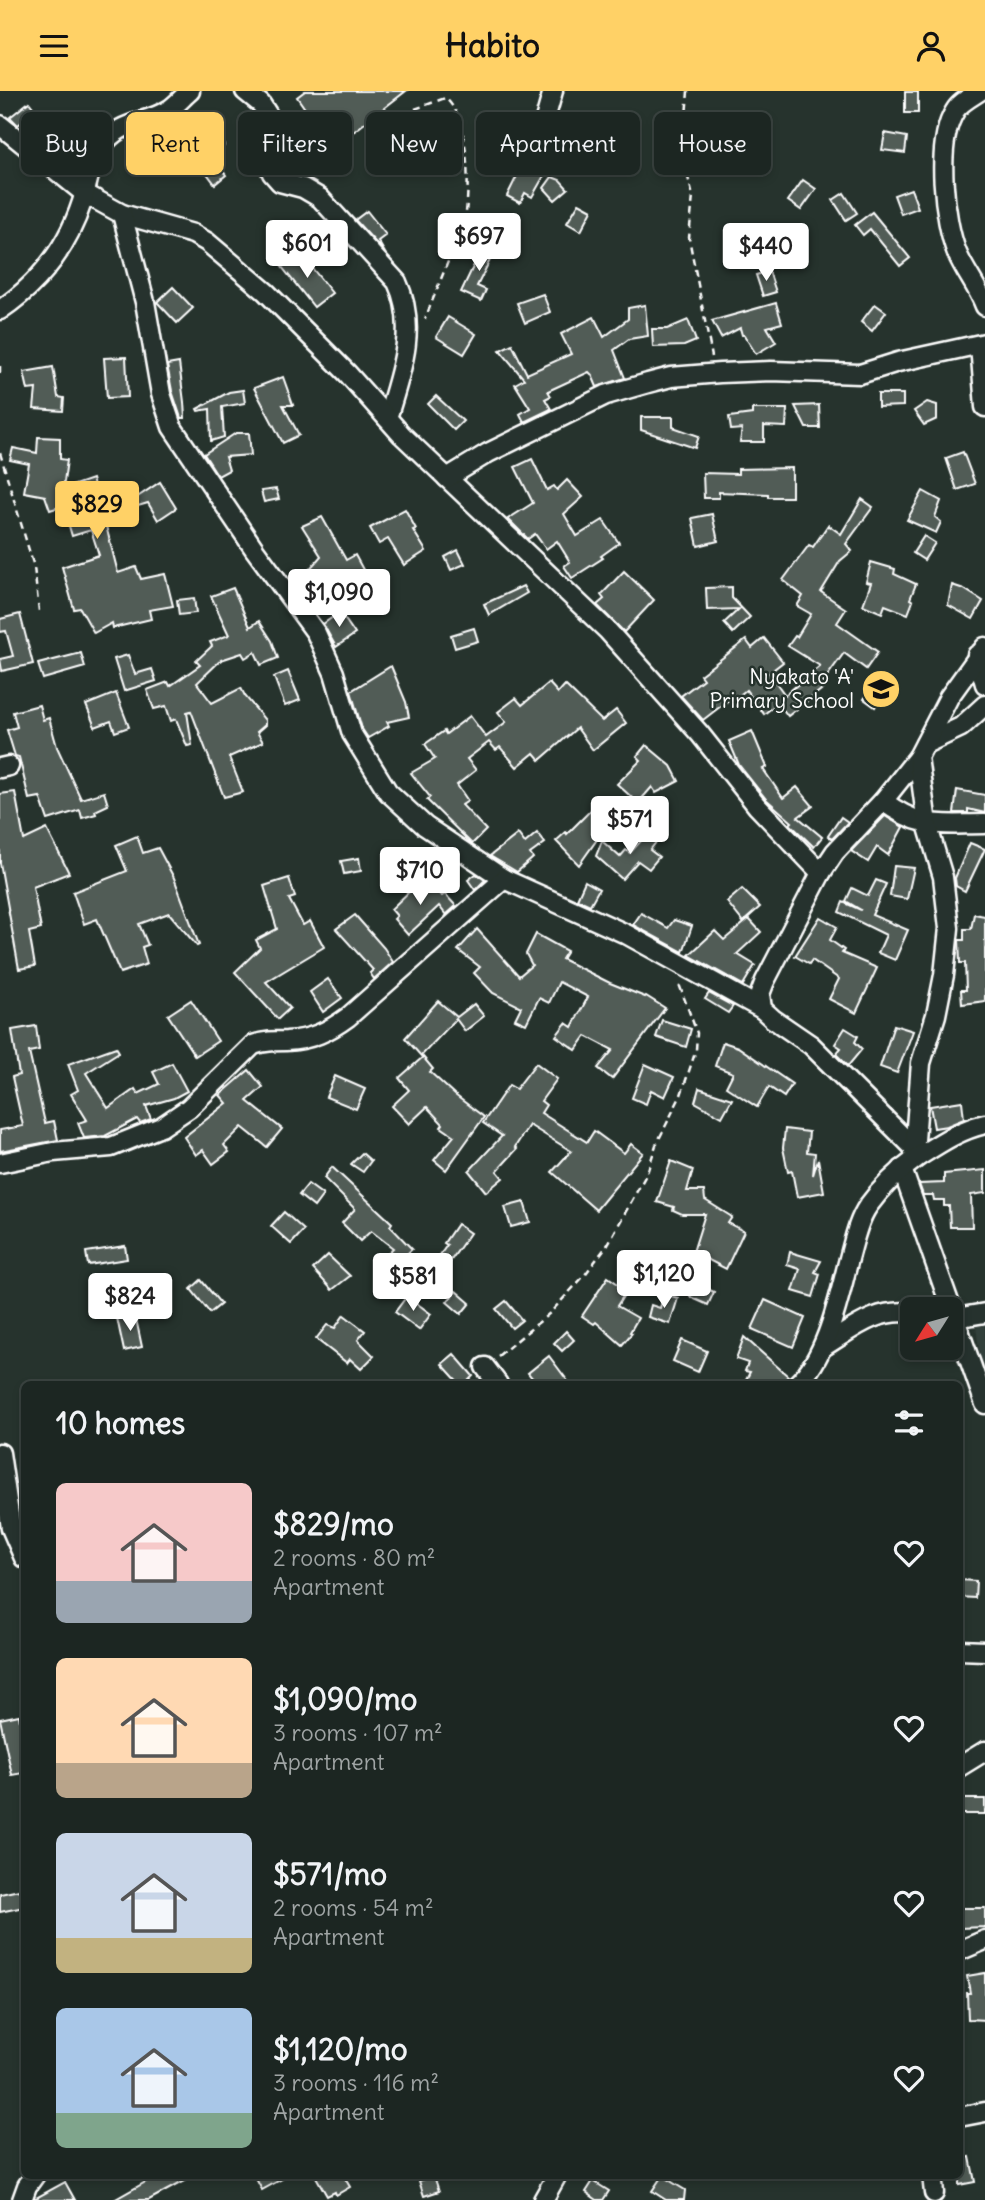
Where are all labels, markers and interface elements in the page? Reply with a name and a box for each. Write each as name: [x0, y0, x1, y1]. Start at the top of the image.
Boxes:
text: Habito: [445, 25, 540, 66]
icon: menu: [35, 27, 73, 65]
icon: person: [912, 27, 950, 65]
chip: Buy: [21, 112, 112, 175]
chip: Rent: [126, 112, 224, 175]
chip: Filters: [238, 112, 352, 175]
chip: New: [366, 112, 462, 175]
chip: Apartment: [476, 112, 640, 175]
chip: House: [654, 112, 771, 175]
pin: $697: [438, 213, 520, 273]
pin: $601: [266, 221, 348, 280]
text: $697: [454, 221, 504, 250]
pin: $440: [725, 223, 807, 283]
text: $601: [282, 228, 332, 257]
text: $440: [739, 231, 793, 260]
pin: $829: [56, 482, 138, 541]
text: $829: [71, 489, 123, 518]
pin: $1,090: [282, 569, 396, 629]
text: $1,090: [304, 577, 374, 606]
place label: Nyakato 'A' Primary School: [709, 663, 854, 714]
school or university icon: Nyakato 'A' Primary School: [860, 668, 902, 710]
pin: $571: [589, 797, 671, 856]
text: $571: [607, 804, 653, 833]
pin: $710: [379, 847, 461, 907]
text: $710: [396, 855, 444, 884]
pin: $1,120: [607, 1251, 721, 1310]
pin: $581: [372, 1253, 454, 1313]
text: $1,120: [633, 1258, 695, 1287]
text: $581: [389, 1261, 437, 1290]
pin: $824: [89, 1273, 171, 1333]
text: $824: [104, 1281, 156, 1310]
north arrow: [900, 1297, 962, 1360]
map controls: [900, 1297, 963, 1360]
text: 10 homes: [56, 1404, 185, 1442]
icon: filters: [890, 1404, 928, 1442]
text: $829/mo: [273, 1505, 394, 1543]
icon: home: [112, 1511, 196, 1595]
icon: heart: [890, 1534, 928, 1572]
text: 2 rooms · 80 m²: [273, 1543, 435, 1572]
text: Apartment: [273, 1572, 385, 1601]
text: $1,090/mo: [273, 1680, 417, 1718]
icon: home: [112, 1686, 196, 1770]
icon: heart: [890, 1709, 928, 1747]
text: 3 rooms · 107 m²: [273, 1718, 443, 1747]
text: Apartment: [273, 1747, 385, 1776]
text: $571/mo: [273, 1855, 387, 1893]
icon: home: [112, 1861, 196, 1945]
icon: heart: [890, 1884, 928, 1922]
text: 2 rooms · 54 m²: [273, 1893, 434, 1922]
text: Apartment: [273, 1922, 385, 1951]
text: $1,120/mo: [273, 2030, 408, 2068]
icon: home: [112, 2036, 196, 2120]
icon: heart: [890, 2059, 928, 2097]
text: 3 rooms · 116 m²: [273, 2068, 439, 2097]
text: Apartment: [273, 2097, 385, 2126]

